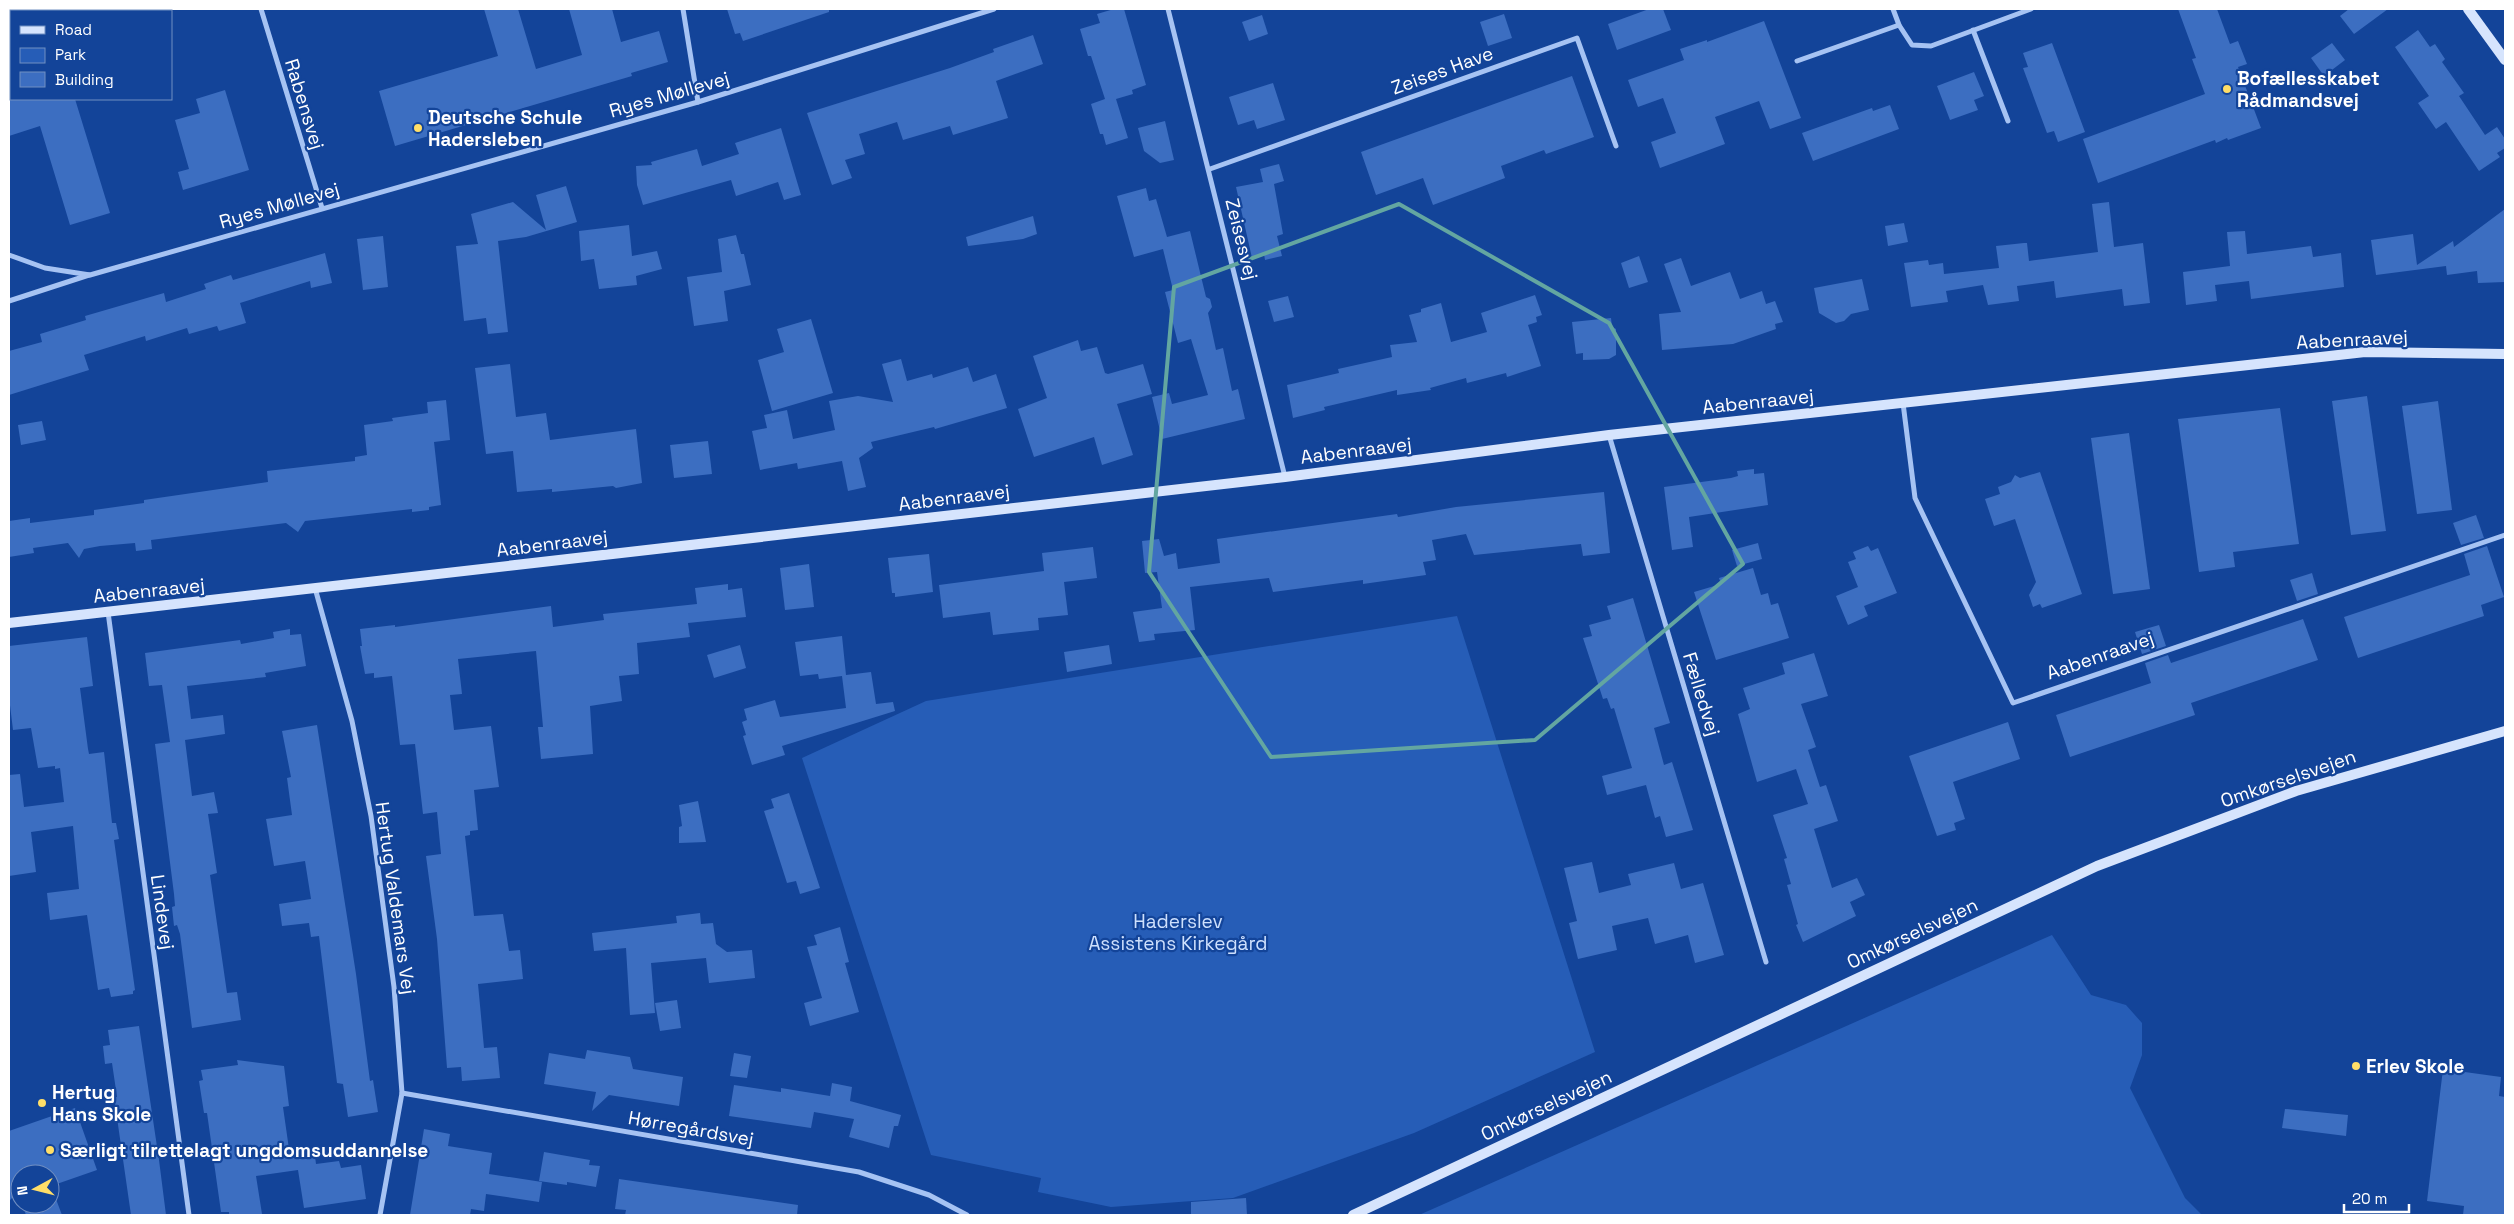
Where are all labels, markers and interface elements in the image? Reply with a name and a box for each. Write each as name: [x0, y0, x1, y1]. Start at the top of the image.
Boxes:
legend: [10, 10, 172, 100]
text: Road: [55, 20, 92, 39]
street label: Zeises Have: [1388, 40, 1497, 100]
text: Park: [55, 45, 86, 64]
street label: Rabensvej: [279, 56, 330, 153]
street label: Ryes Møllevej: [606, 65, 732, 124]
place label: Bofællesskabet Rådmandsvej: [2237, 66, 2380, 113]
text: Building: [55, 70, 114, 89]
marker: Bofællesskabet Rådmandsvej: [2221, 83, 2233, 95]
place label: Deutsche Schule Hadersleben: [428, 105, 583, 152]
marker: Deutsche Schule Hadersleben: [412, 122, 424, 134]
street label: Ryes Møllevej: [216, 176, 342, 235]
street label: Zeisesvej: [1219, 196, 1264, 283]
street label: Aabenraavej: [2295, 324, 2409, 355]
street label: Aabenraavej: [1701, 383, 1815, 420]
street label: Aabenraavej: [1299, 431, 1413, 470]
street label: Aabenraavej: [897, 478, 1011, 517]
street label: Aabenraavej: [495, 524, 609, 563]
street label: Aabenraavej: [92, 572, 206, 609]
street label: Aabenraavej: [2043, 625, 2157, 686]
street label: Fælledvej: [1677, 649, 1726, 739]
street label: Omkørselsvejen: [2217, 744, 2359, 813]
street label: Hertug Valdemars Vej: [370, 800, 421, 996]
street label: Lindevej: [145, 873, 180, 951]
street label: Omkørselsvejen: [1843, 892, 1982, 975]
park label: Haderslev Assistens Kirkegård: [1088, 909, 1268, 956]
place label: Erlev Skole: [2366, 1054, 2464, 1079]
marker: Erlev Skole: [2350, 1060, 2362, 1072]
street label: Omkørselsvejen: [1477, 1064, 1616, 1147]
place label: Hertug Hans Skole: [52, 1080, 151, 1127]
marker: Hertug Hans Skole: [36, 1097, 48, 1109]
street label: Hørregårdsvej: [626, 1105, 756, 1152]
place label: Særligt tilrettelagt ungdomsuddannelse: [60, 1138, 428, 1163]
marker: Særligt tilrettelagt ungdomsuddannelse: [44, 1144, 56, 1156]
north arrow: [10, 1164, 60, 1214]
scale bar: [2344, 1182, 2409, 1214]
text: N: [13, 1185, 32, 1196]
text: 20 m: [2352, 1189, 2387, 1208]

